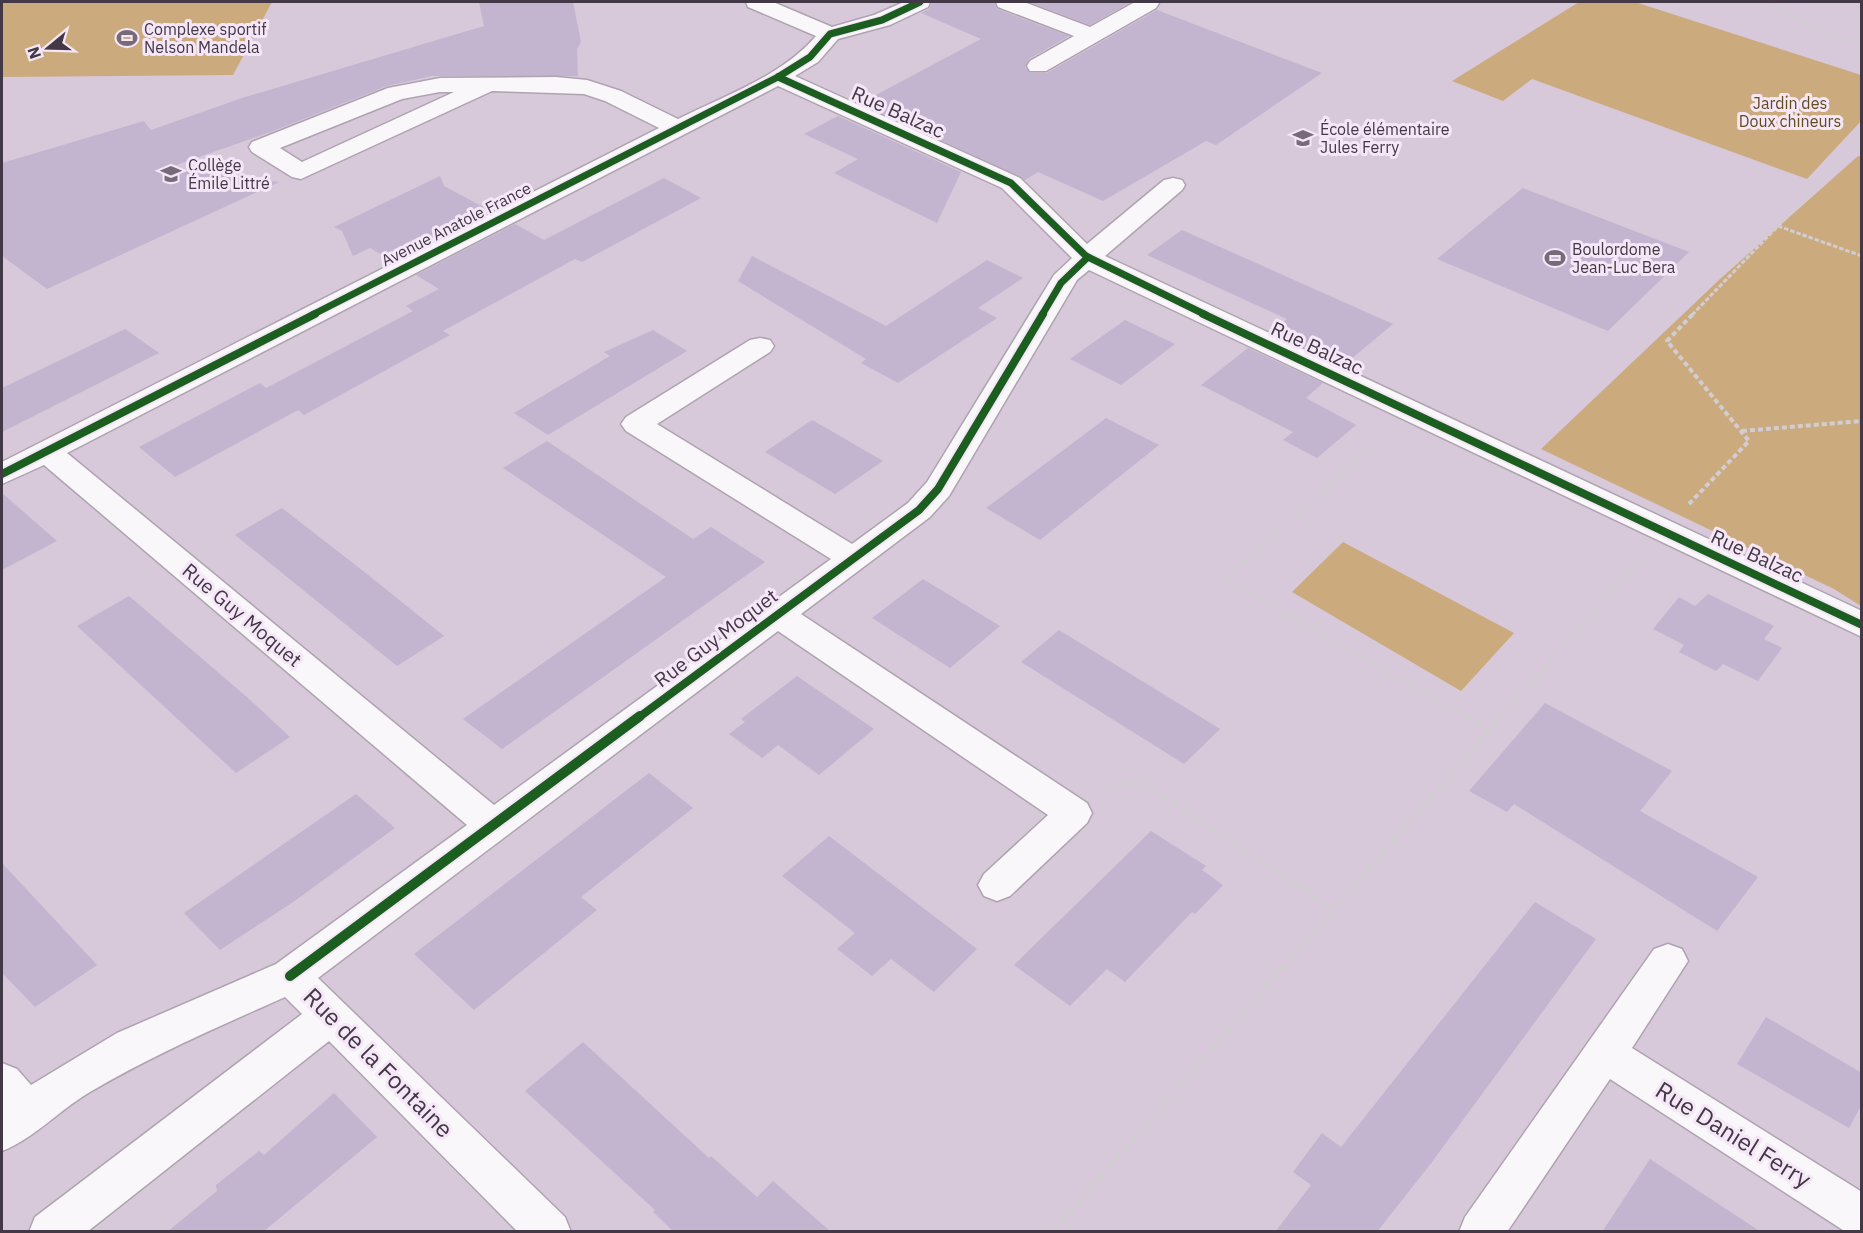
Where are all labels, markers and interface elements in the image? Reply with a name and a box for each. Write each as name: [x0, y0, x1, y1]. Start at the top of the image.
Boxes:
north arrow: [18, 18, 78, 78]
place label: Complexe sportif Nelson Mandela: [144, 19, 266, 57]
sports icon: Complexe sportif Nelson Mandela: [115, 26, 139, 50]
text: N: [22, 44, 45, 62]
street label: Rue Balzac: [847, 79, 949, 144]
park label: Jardin des Doux chineurs: [1739, 93, 1841, 131]
place label: École élémentaire Jules Ferry: [1320, 118, 1450, 157]
school or university icon: École élémentaire Jules Ferry: [1291, 126, 1315, 150]
place label: Collège Émile Littré: [188, 155, 270, 193]
school or university icon: Collège Émile Littré: [159, 162, 183, 186]
street label: Avenue Anatole France: [378, 177, 534, 270]
place label: Boulordome Jean-Luc Bera: [1572, 239, 1676, 277]
sports icon: Boulordome Jean-Luc Bera: [1543, 246, 1567, 270]
street label: Rue Balzac: [1267, 314, 1368, 381]
street label: Rue Balzac: [1707, 522, 1808, 589]
street label: Rue Guy Moquet: [177, 557, 308, 673]
street label: Rue Guy Moquet: [648, 582, 783, 693]
street label: Rue de la Fontaine: [297, 980, 461, 1144]
street label: Rue Daniel Ferry: [1650, 1074, 1817, 1195]

